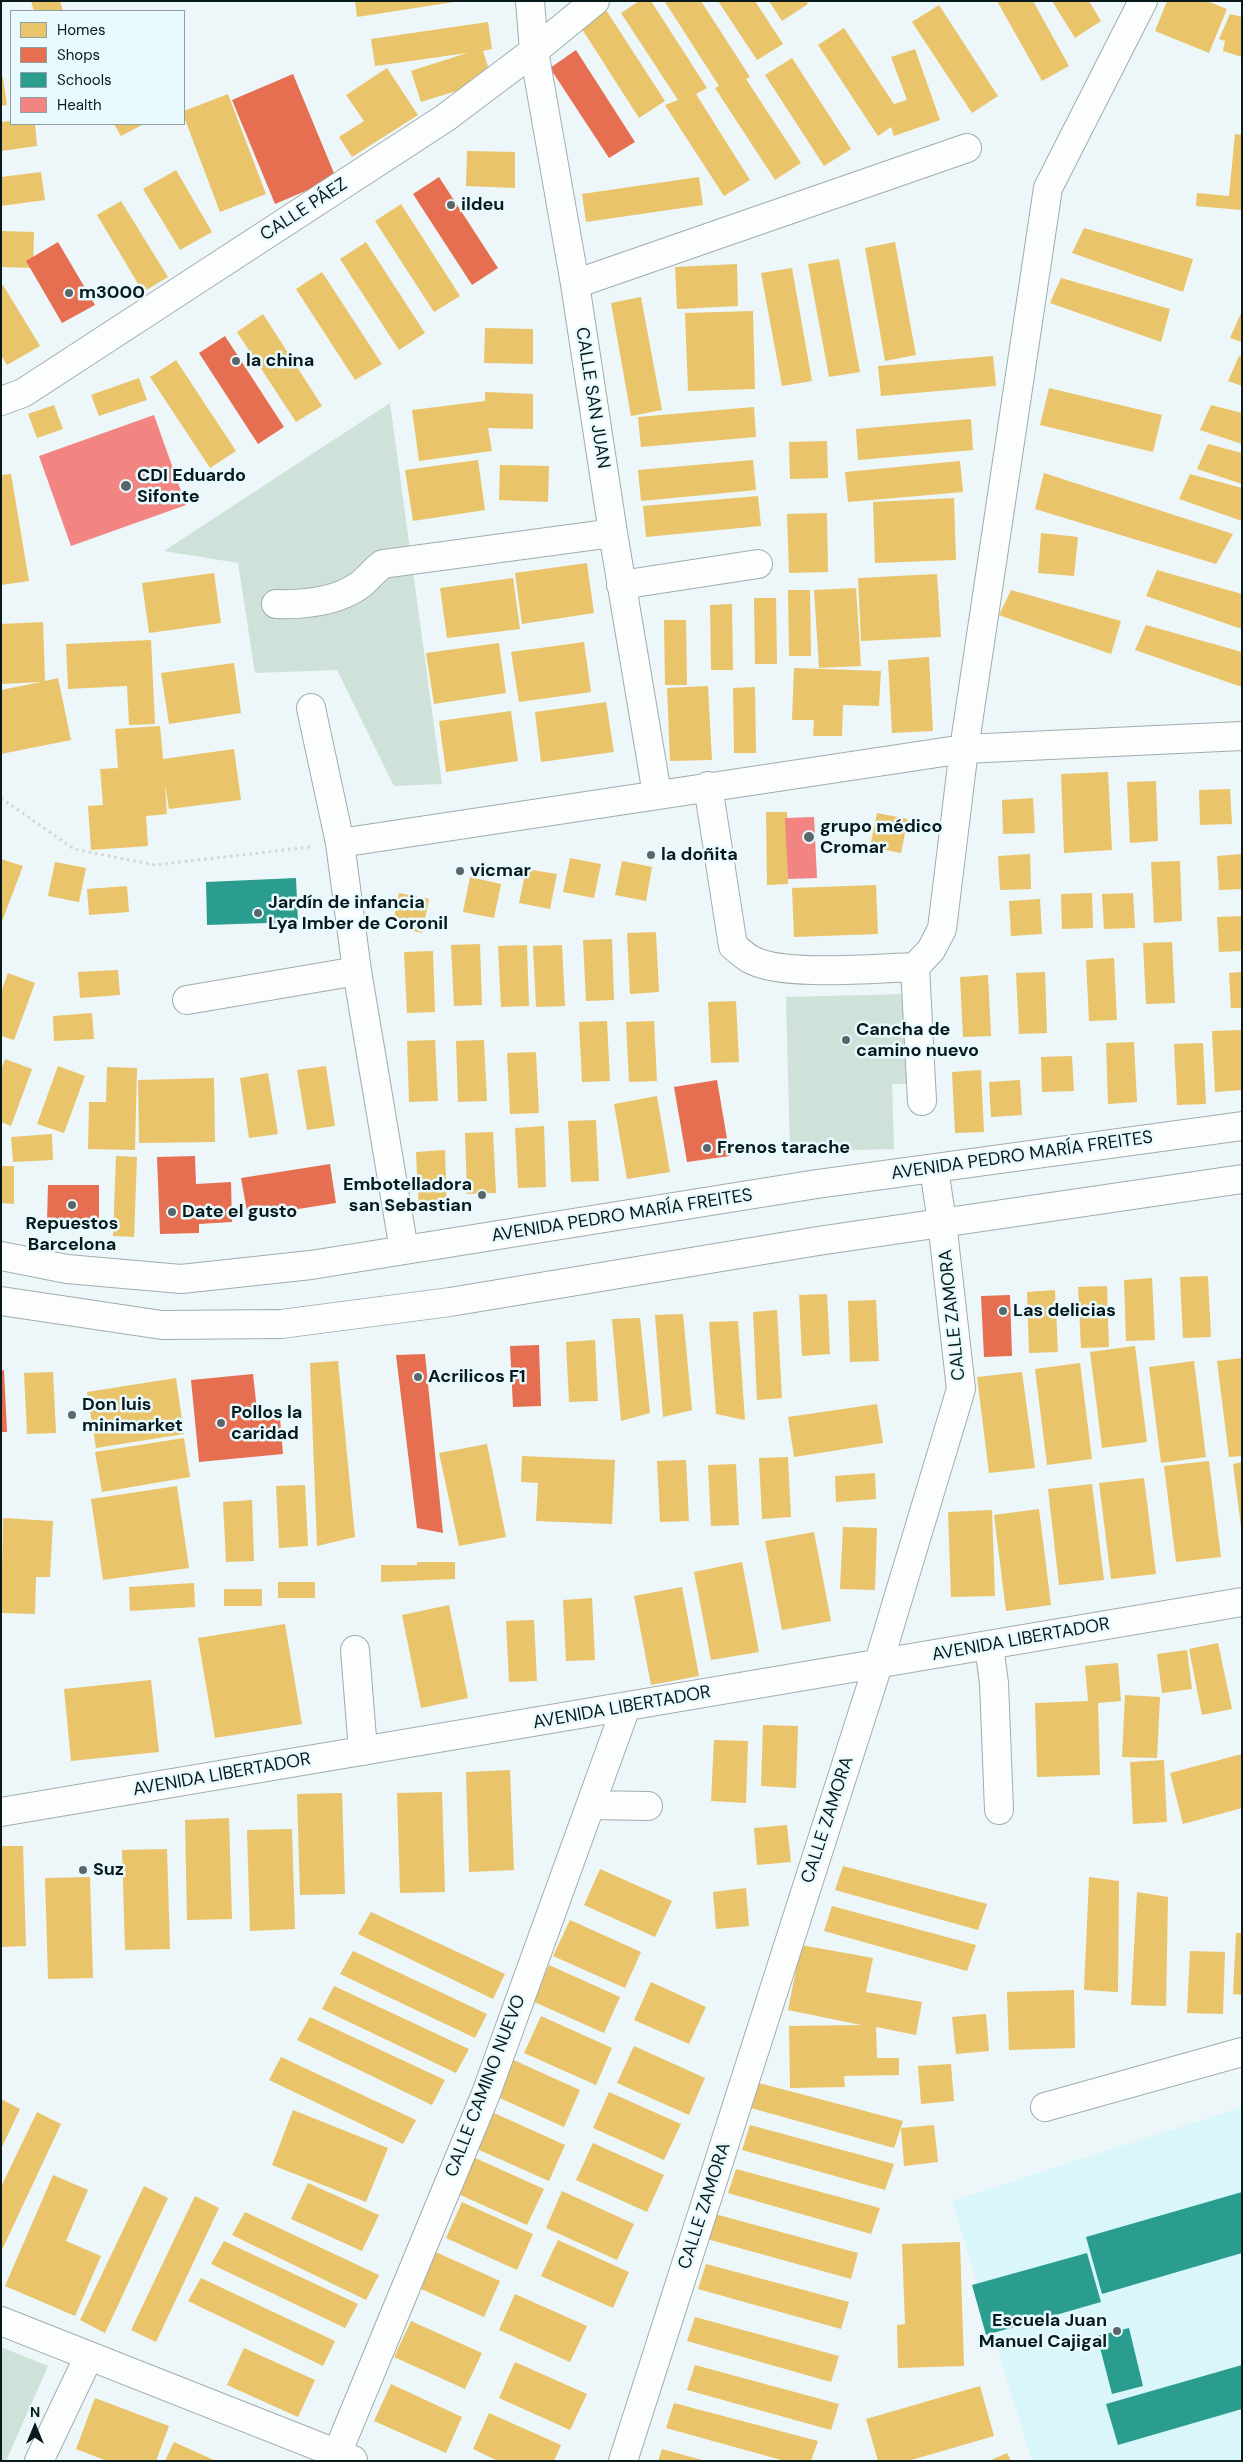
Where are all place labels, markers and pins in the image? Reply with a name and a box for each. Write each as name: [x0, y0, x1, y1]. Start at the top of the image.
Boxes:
place label: ildeu: [461, 194, 504, 216]
marker: ildeu: [445, 199, 457, 211]
place label: m3000: [79, 282, 145, 304]
marker: m3000: [63, 287, 75, 299]
place label: la china: [246, 350, 314, 372]
marker: la china: [230, 355, 242, 367]
place label: CDI Eduardo Sifonte: [137, 465, 246, 508]
marker: CDI Eduardo Sifonte: [119, 479, 133, 493]
place label: grupo médico Cromar: [820, 816, 943, 859]
marker: grupo médico Cromar: [802, 830, 816, 844]
place label: la doñita: [661, 844, 738, 866]
marker: la doñita: [645, 849, 657, 861]
place label: vicmar: [470, 860, 531, 882]
marker: vicmar: [454, 865, 466, 877]
place label: Jardín de infancia Lya Imber de Coronil: [268, 892, 448, 934]
marker: Jardín de infancia Lya Imber de Coronil: [252, 907, 264, 919]
place label: Cancha de camino nuevo: [856, 1019, 979, 1062]
marker: Cancha de camino nuevo: [840, 1034, 852, 1046]
place label: Frenos tarache: [717, 1137, 850, 1159]
marker: Frenos tarache: [701, 1142, 713, 1154]
place label: Embotelladora san Sebastian: [343, 1174, 472, 1216]
marker: Embotelladora san Sebastian: [476, 1189, 488, 1201]
marker: Repuestos Barcelona: [66, 1199, 78, 1211]
place label: Date el gusto: [182, 1201, 297, 1223]
marker: Date el gusto: [166, 1206, 178, 1218]
place label: Repuestos Barcelona: [26, 1213, 118, 1256]
place label: Las delicias: [1013, 1300, 1116, 1322]
marker: Las delicias: [997, 1305, 1009, 1317]
place label: Acrilicos F1: [428, 1366, 526, 1388]
marker: Acrilicos F1: [412, 1371, 424, 1383]
place label: Don luis minimarket: [82, 1394, 183, 1436]
place label: Pollos la caridad: [231, 1402, 302, 1445]
marker: Don luis minimarket: [66, 1409, 78, 1421]
marker: Pollos la caridad: [215, 1417, 227, 1429]
place label: Suz: [93, 1859, 124, 1881]
marker: Suz: [77, 1864, 89, 1876]
place label: Escuela Juan Manuel Cajigal: [979, 2310, 1107, 2352]
marker: Escuela Juan Manuel Cajigal: [1111, 2325, 1123, 2337]

